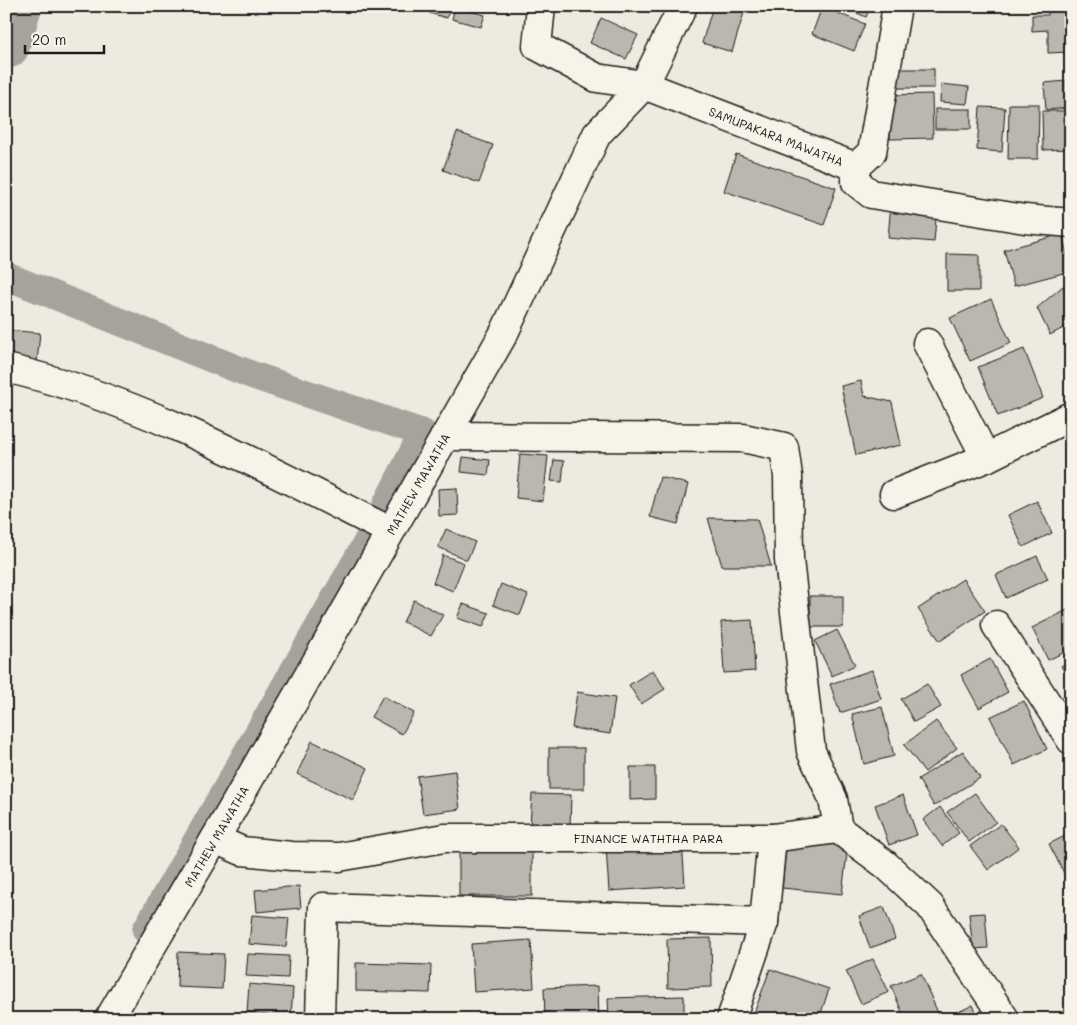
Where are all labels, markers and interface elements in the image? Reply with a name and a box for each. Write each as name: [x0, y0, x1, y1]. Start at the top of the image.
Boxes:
scale bar: [25, 22, 104, 54]
text: 20 m: [32, 29, 66, 49]
street label: SAMUPAKARA MAWATHA: [707, 103, 846, 169]
street label: MATHEW MAWATHA: [383, 430, 453, 538]
street label: MATHEW MAWATHA: [180, 783, 252, 890]
street label: FINANCE WATHTHA PARA: [574, 830, 723, 846]

